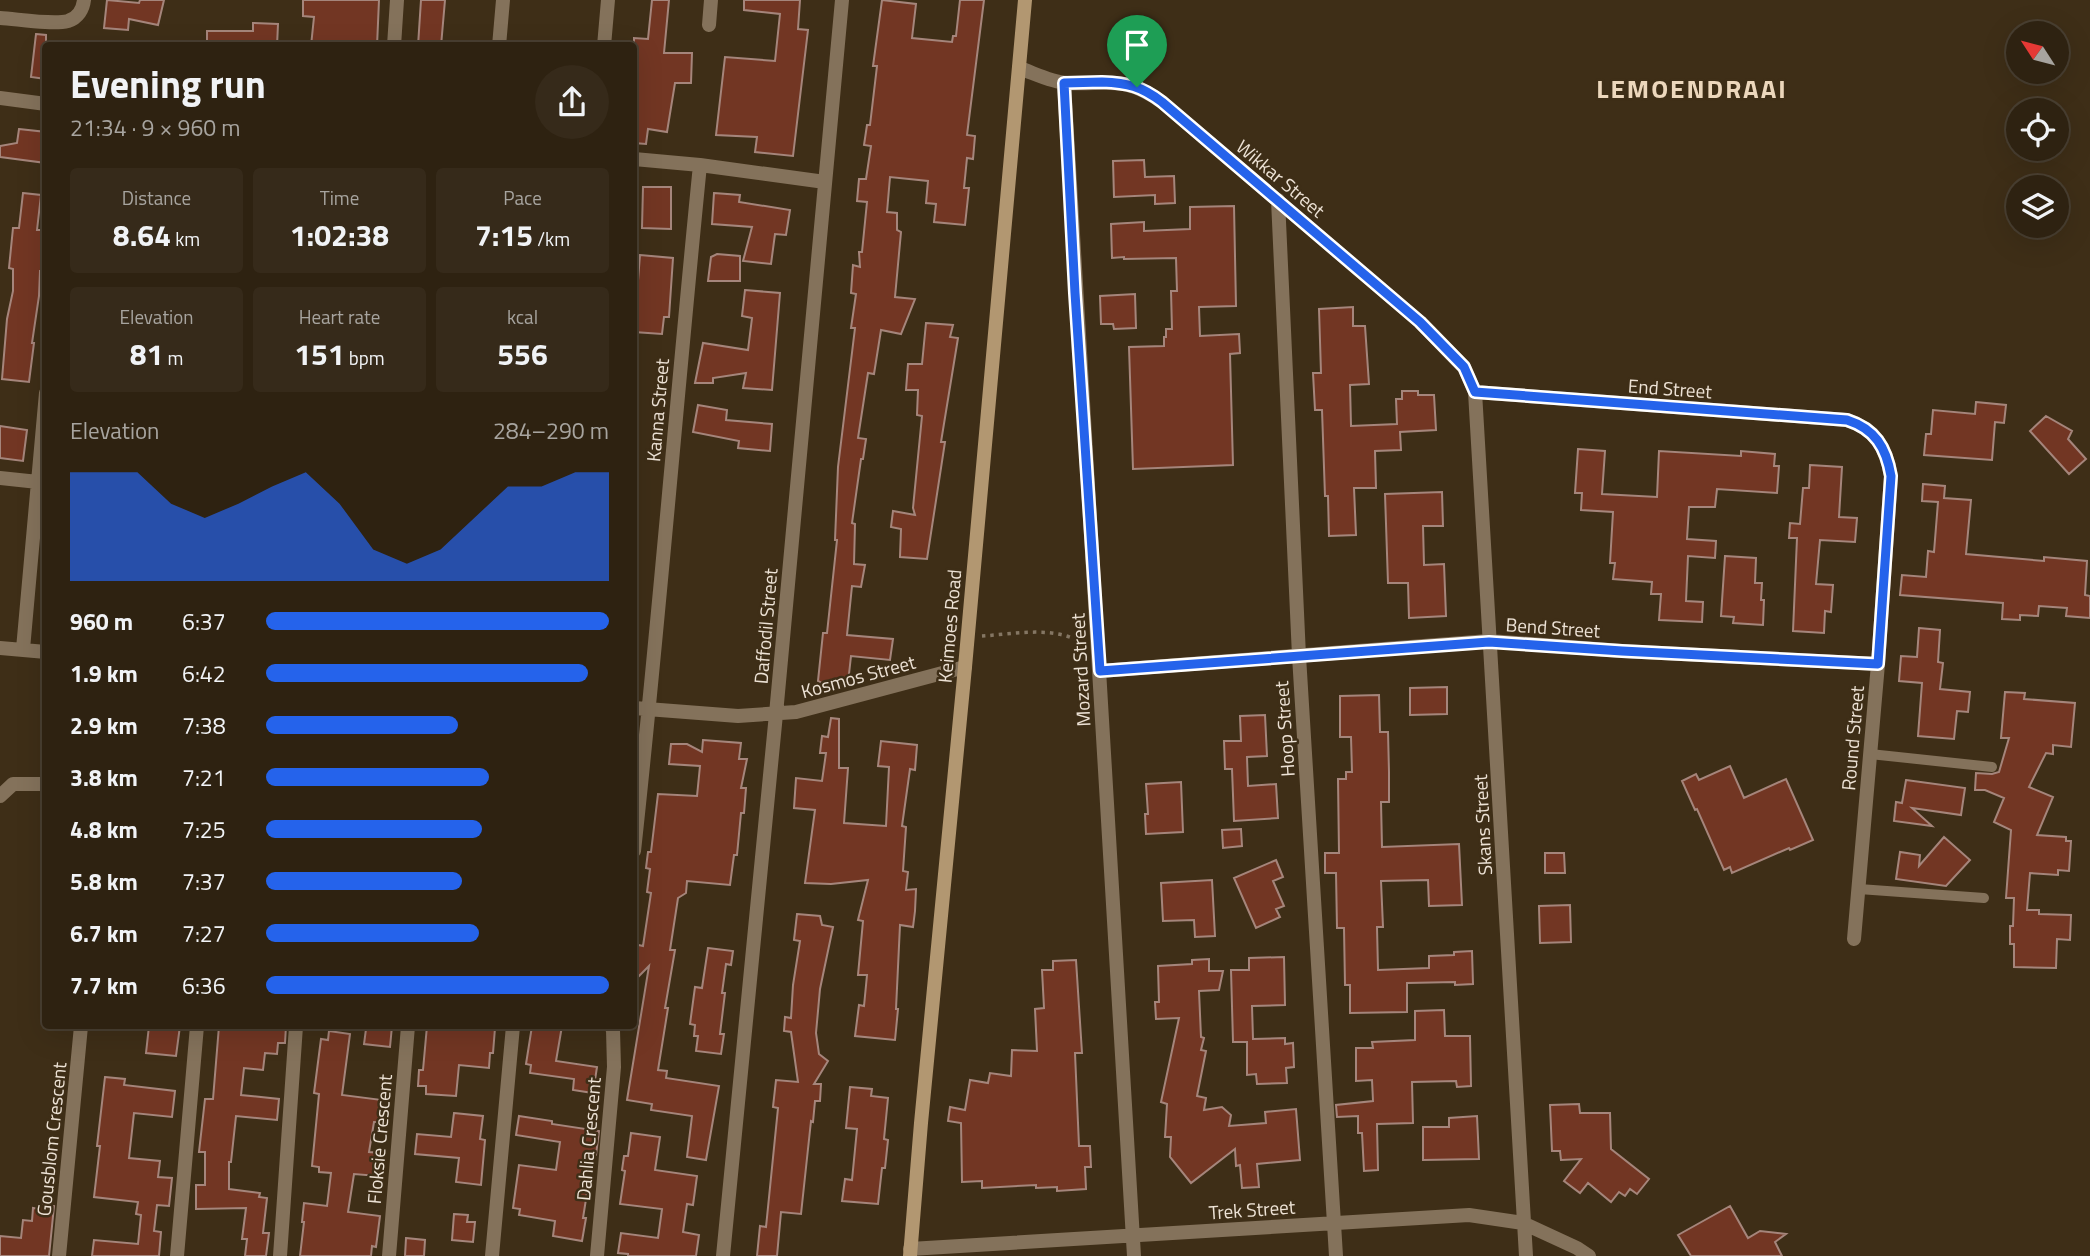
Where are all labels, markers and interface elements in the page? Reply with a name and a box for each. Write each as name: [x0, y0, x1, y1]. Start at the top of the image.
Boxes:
pin: [1107, 15, 1167, 87]
north arrow: [2006, 21, 2068, 84]
map controls: [2006, 21, 2069, 238]
icon: arrive: [1118, 26, 1156, 64]
text: Evening run: [70, 55, 266, 113]
button: share: [535, 65, 609, 139]
district label: LEMOENDRAAI: [1596, 69, 1788, 108]
button: locate: [2006, 98, 2069, 161]
text: 21:34 · 9 × 960 m: [70, 110, 240, 145]
street label: Wikkar Street: [1230, 132, 1332, 224]
button: layers: [2006, 175, 2069, 238]
text: Distance: [122, 183, 191, 212]
text: Time: [320, 183, 359, 212]
text: Pace: [503, 183, 542, 212]
text: 8.64: [113, 212, 171, 258]
text: 1:02:38: [290, 212, 389, 258]
text: 7:15: [475, 212, 533, 258]
text: km: [171, 224, 200, 253]
text: /km: [533, 224, 570, 253]
text: Elevation: [120, 302, 193, 331]
text: Heart rate: [299, 302, 380, 331]
text: kcal: [507, 302, 538, 331]
text: 81: [130, 331, 163, 377]
text: 151: [294, 331, 345, 377]
text: 556: [497, 331, 548, 377]
text: m: [163, 343, 183, 372]
text: bpm: [345, 343, 385, 372]
street label: Kanna Street: [638, 357, 676, 463]
street label: End Street: [1627, 371, 1713, 405]
text: Elevation: [70, 413, 159, 448]
text: 284–290 m: [493, 413, 609, 448]
street label: Daffodil Street: [746, 567, 785, 685]
street label: Keimoes Road: [930, 568, 968, 684]
text: 960 m: [70, 604, 133, 639]
text: 6:37: [182, 604, 226, 639]
street label: Bend Street: [1505, 609, 1602, 645]
street label: Mozard Street: [1063, 612, 1097, 727]
street label: Kosmos Street: [798, 647, 919, 705]
text: 1.9 km: [70, 656, 138, 691]
text: 6:42: [182, 656, 226, 691]
street label: Hoop Street: [1266, 680, 1302, 778]
street label: Round Street: [1833, 684, 1871, 792]
text: 2.9 km: [70, 708, 138, 743]
text: 7:38: [182, 708, 226, 743]
text: 3.8 km: [70, 760, 138, 795]
text: 7:21: [182, 760, 226, 795]
street label: Skans Street: [1465, 773, 1499, 876]
text: 4.8 km: [70, 812, 138, 847]
text: 7:25: [182, 812, 226, 847]
text: 5.8 km: [70, 864, 138, 899]
text: 7:37: [182, 864, 226, 899]
text: 6.7 km: [70, 916, 138, 951]
text: 7:27: [182, 916, 226, 951]
text: 7.7 km: [70, 968, 138, 1003]
text: 6:36: [182, 968, 226, 1003]
street label: Gousblom Crescent: [28, 1060, 74, 1217]
street label: Floksie Crescent: [359, 1073, 399, 1205]
street label: Dahlia Crescent: [568, 1076, 608, 1202]
street label: Trek Street: [1208, 1191, 1297, 1226]

